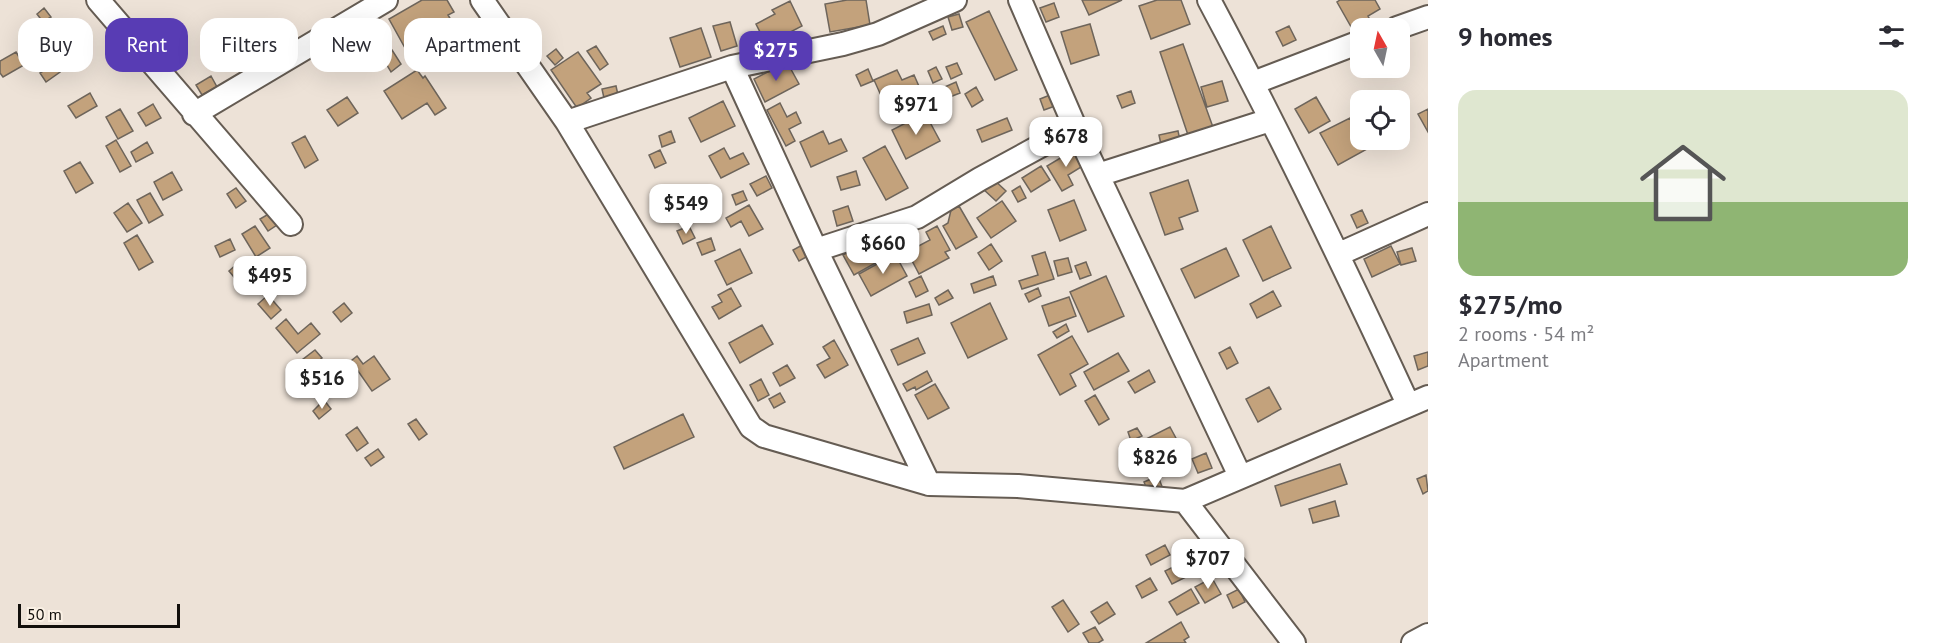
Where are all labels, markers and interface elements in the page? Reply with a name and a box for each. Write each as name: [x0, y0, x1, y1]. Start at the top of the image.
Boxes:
chip: Buy: [18, 18, 93, 72]
chip: Rent: [105, 18, 188, 72]
chip: Filters: [200, 18, 298, 72]
chip: New: [310, 18, 392, 72]
chip: Apartment: [404, 18, 542, 72]
north arrow: [1350, 18, 1410, 78]
map controls: [1350, 18, 1410, 150]
text: 9 homes: [1458, 20, 1553, 53]
icon: filters: [1875, 20, 1908, 53]
pin: $275: [740, 31, 812, 82]
text: $275: [753, 37, 799, 63]
pin: $971: [880, 85, 952, 136]
button: locate: [1350, 90, 1410, 150]
text: $971: [893, 91, 939, 117]
pin: $678: [1030, 117, 1102, 168]
text: $678: [1043, 123, 1089, 149]
icon: home: [1629, 129, 1737, 237]
pin: $549: [650, 184, 722, 235]
text: $549: [663, 190, 709, 216]
pin: $660: [847, 224, 919, 275]
text: $660: [860, 230, 906, 256]
pin: $495: [234, 256, 306, 307]
text: $495: [247, 262, 293, 288]
text: $275/mo: [1458, 288, 1562, 321]
text: 2 rooms · 54 m²: [1458, 321, 1594, 347]
text: Apartment: [1458, 347, 1549, 373]
pin: $516: [286, 359, 358, 410]
text: $516: [299, 365, 345, 391]
pin: $826: [1119, 438, 1191, 489]
text: $826: [1132, 444, 1178, 470]
pin: $707: [1172, 539, 1244, 590]
text: $707: [1185, 545, 1231, 571]
scale bar: [18, 601, 180, 628]
text: 50 m: [27, 604, 62, 624]

